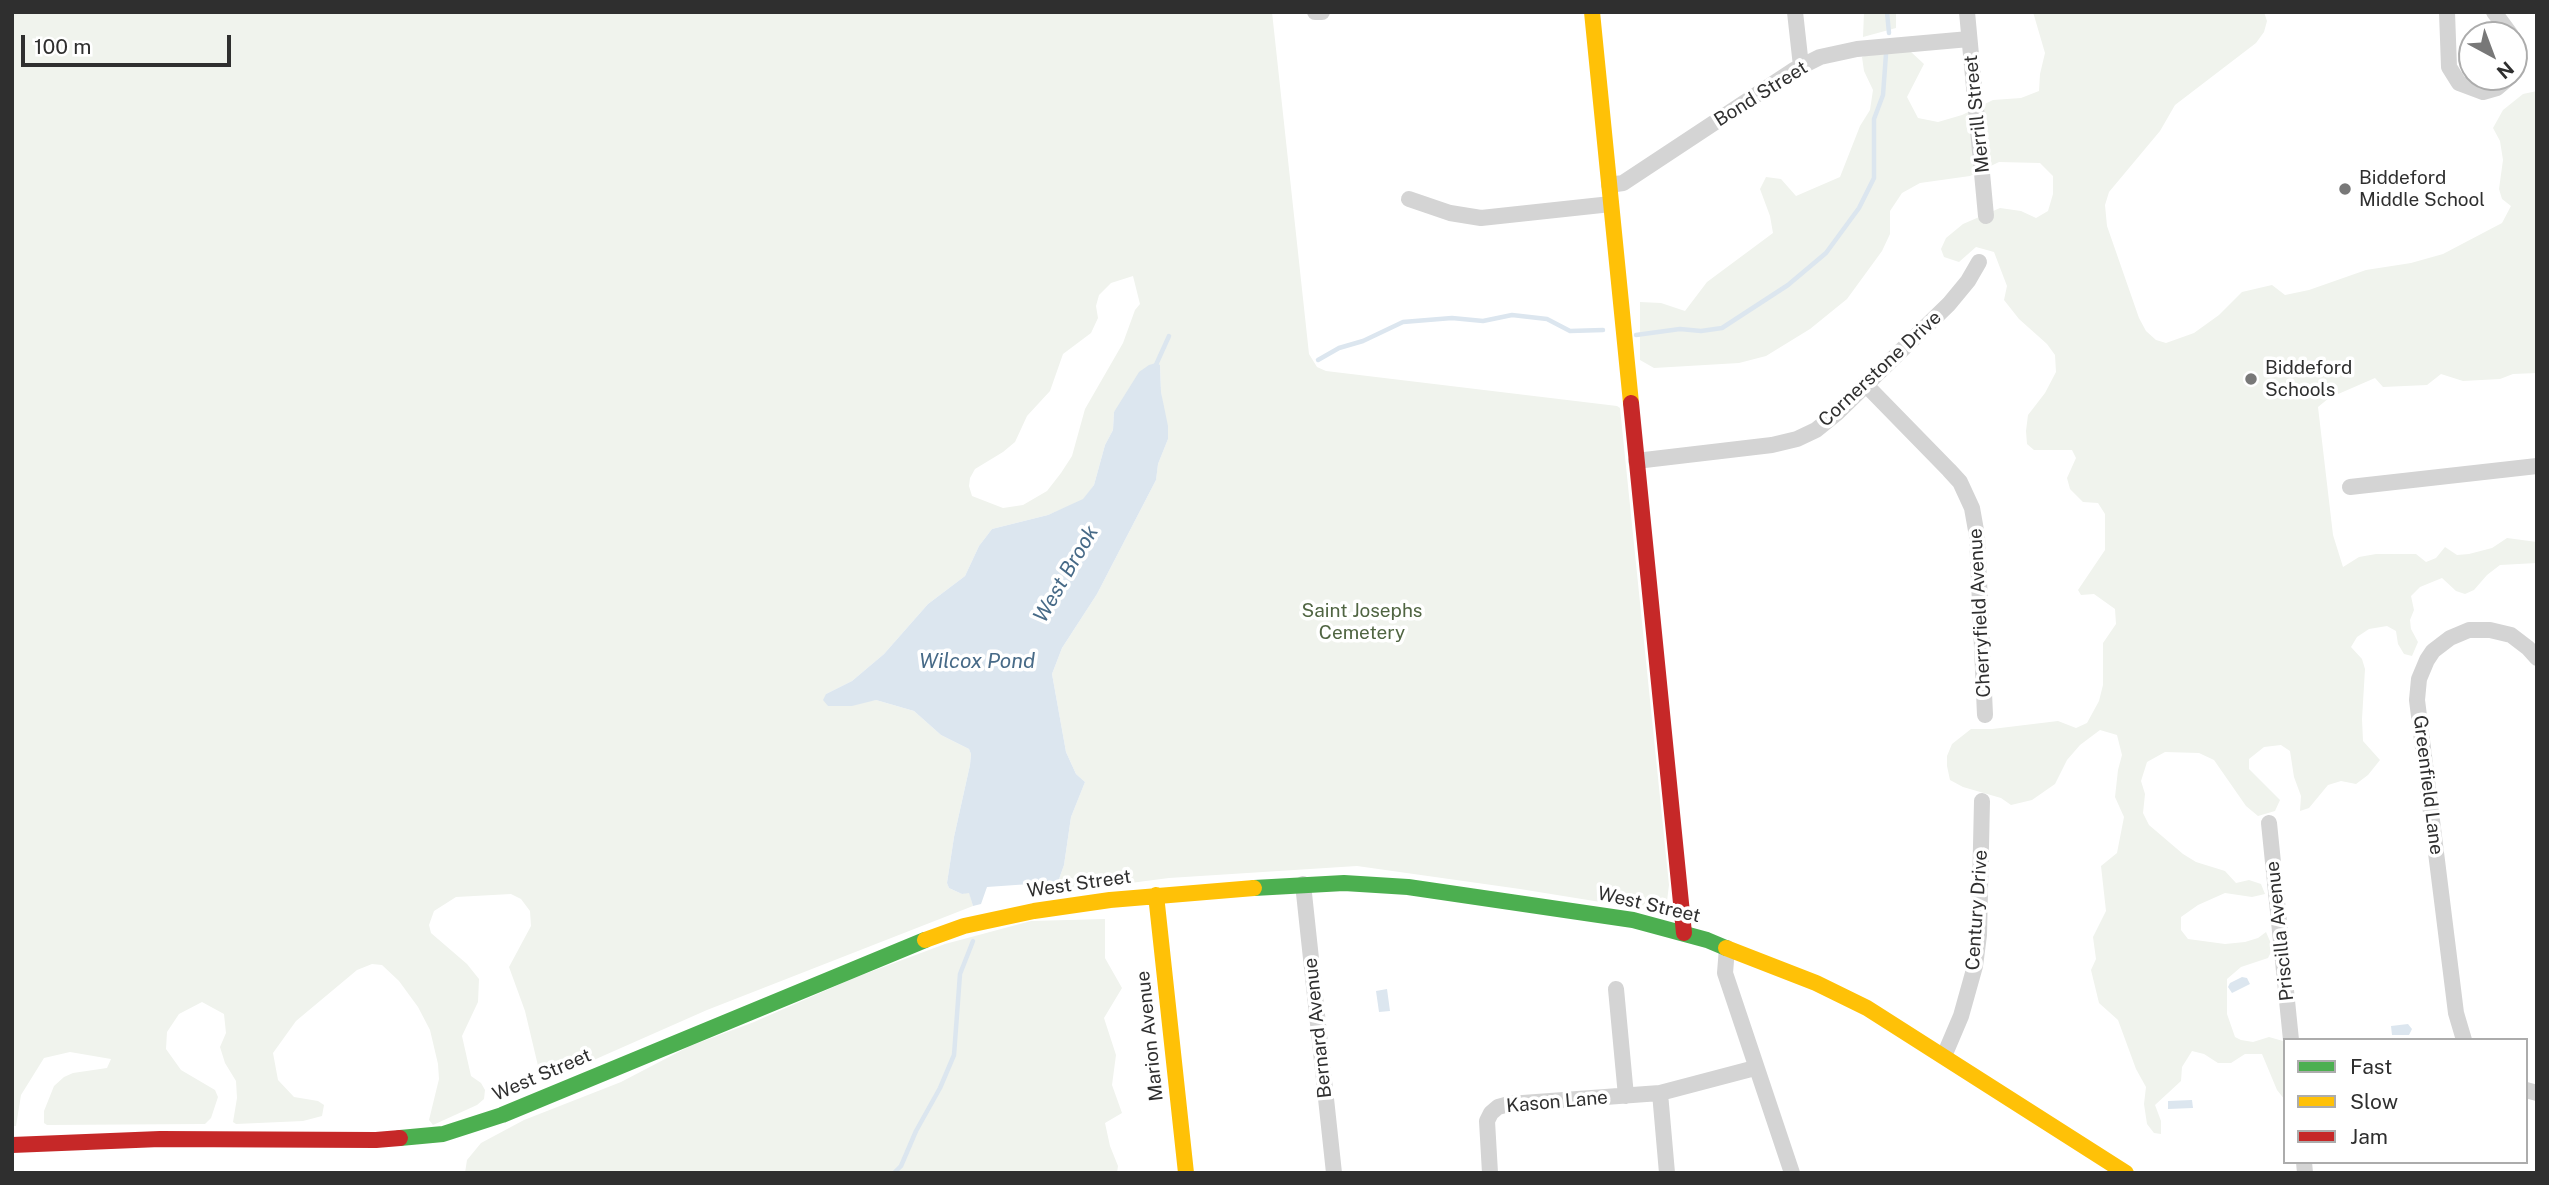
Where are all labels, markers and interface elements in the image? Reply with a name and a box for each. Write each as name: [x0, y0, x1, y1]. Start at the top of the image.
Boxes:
scale bar: [24, 21, 234, 65]
north arrow: [2458, 21, 2528, 91]
text: 100 m: [34, 34, 91, 59]
street label: Merrill Street: [1959, 54, 1995, 174]
street label: Bond Street: [1710, 56, 1812, 132]
text: N: [2493, 57, 2518, 84]
place label: Biddeford Middle School: [2359, 167, 2485, 211]
marker: Biddeford Middle School: [2337, 181, 2353, 197]
street label: Cornerstone Drive: [1814, 306, 1946, 432]
place label: Biddeford Schools: [2265, 357, 2352, 401]
marker: Biddeford Schools: [2243, 371, 2259, 387]
water label: West Brook: [1028, 521, 1104, 627]
street label: Cherryfield Avenue: [1964, 528, 1996, 698]
park label: Saint Josephs Cemetery: [1302, 600, 1422, 644]
water label: Wilcox Pond: [919, 649, 1035, 675]
street label: Greenfield Lane: [2408, 714, 2448, 856]
street label: Century Drive: [1961, 849, 1993, 971]
street label: Priscilla Avenue: [2261, 860, 2299, 1002]
street label: West Street: [1025, 865, 1133, 903]
street label: West Street: [1595, 882, 1703, 928]
street label: Bernard Avenue: [1299, 957, 1337, 1099]
street label: Marion Avenue: [1132, 970, 1168, 1102]
legend: [2283, 1038, 2528, 1164]
street label: West Street: [489, 1044, 595, 1106]
text: Fast: [2350, 1054, 2392, 1079]
street label: Kason Lane: [1505, 1086, 1609, 1118]
text: Slow: [2350, 1089, 2398, 1114]
text: Jam: [2350, 1124, 2388, 1149]

